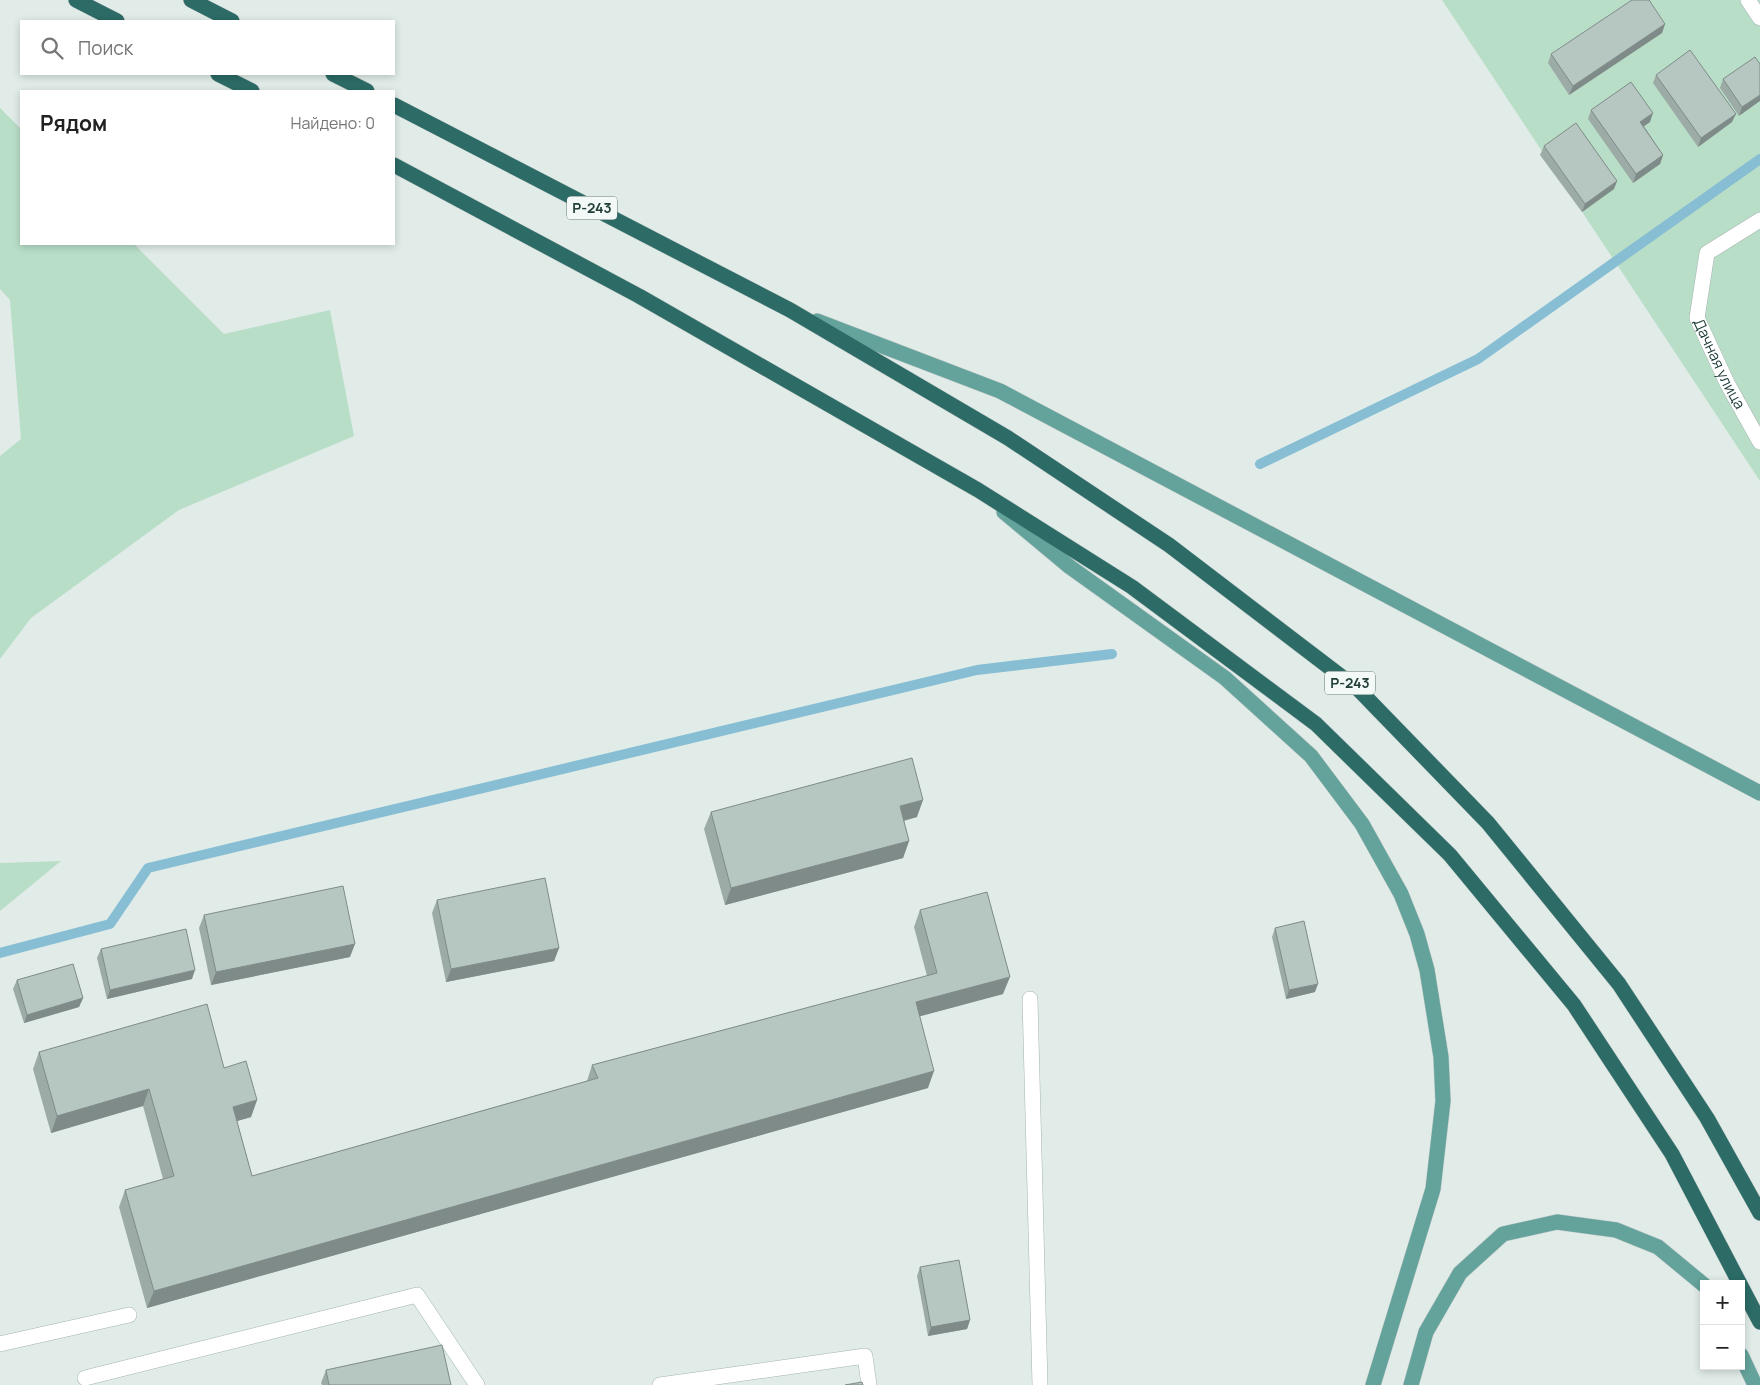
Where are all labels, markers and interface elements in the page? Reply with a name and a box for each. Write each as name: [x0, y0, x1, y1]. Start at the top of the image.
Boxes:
search box: [20, 20, 395, 75]
icon: search: [38, 34, 66, 62]
text: Поиск: [78, 35, 133, 61]
text: Рядом: [40, 109, 107, 137]
text: Найдено: 0: [290, 112, 375, 134]
road number: Р-243: [567, 197, 617, 220]
street label: Дачная улица: [1689, 315, 1750, 413]
road number: Р-243: [1325, 671, 1375, 694]
map controls: [1700, 1280, 1745, 1370]
button: +: [1700, 1280, 1745, 1325]
button: −: [1700, 1325, 1745, 1370]

